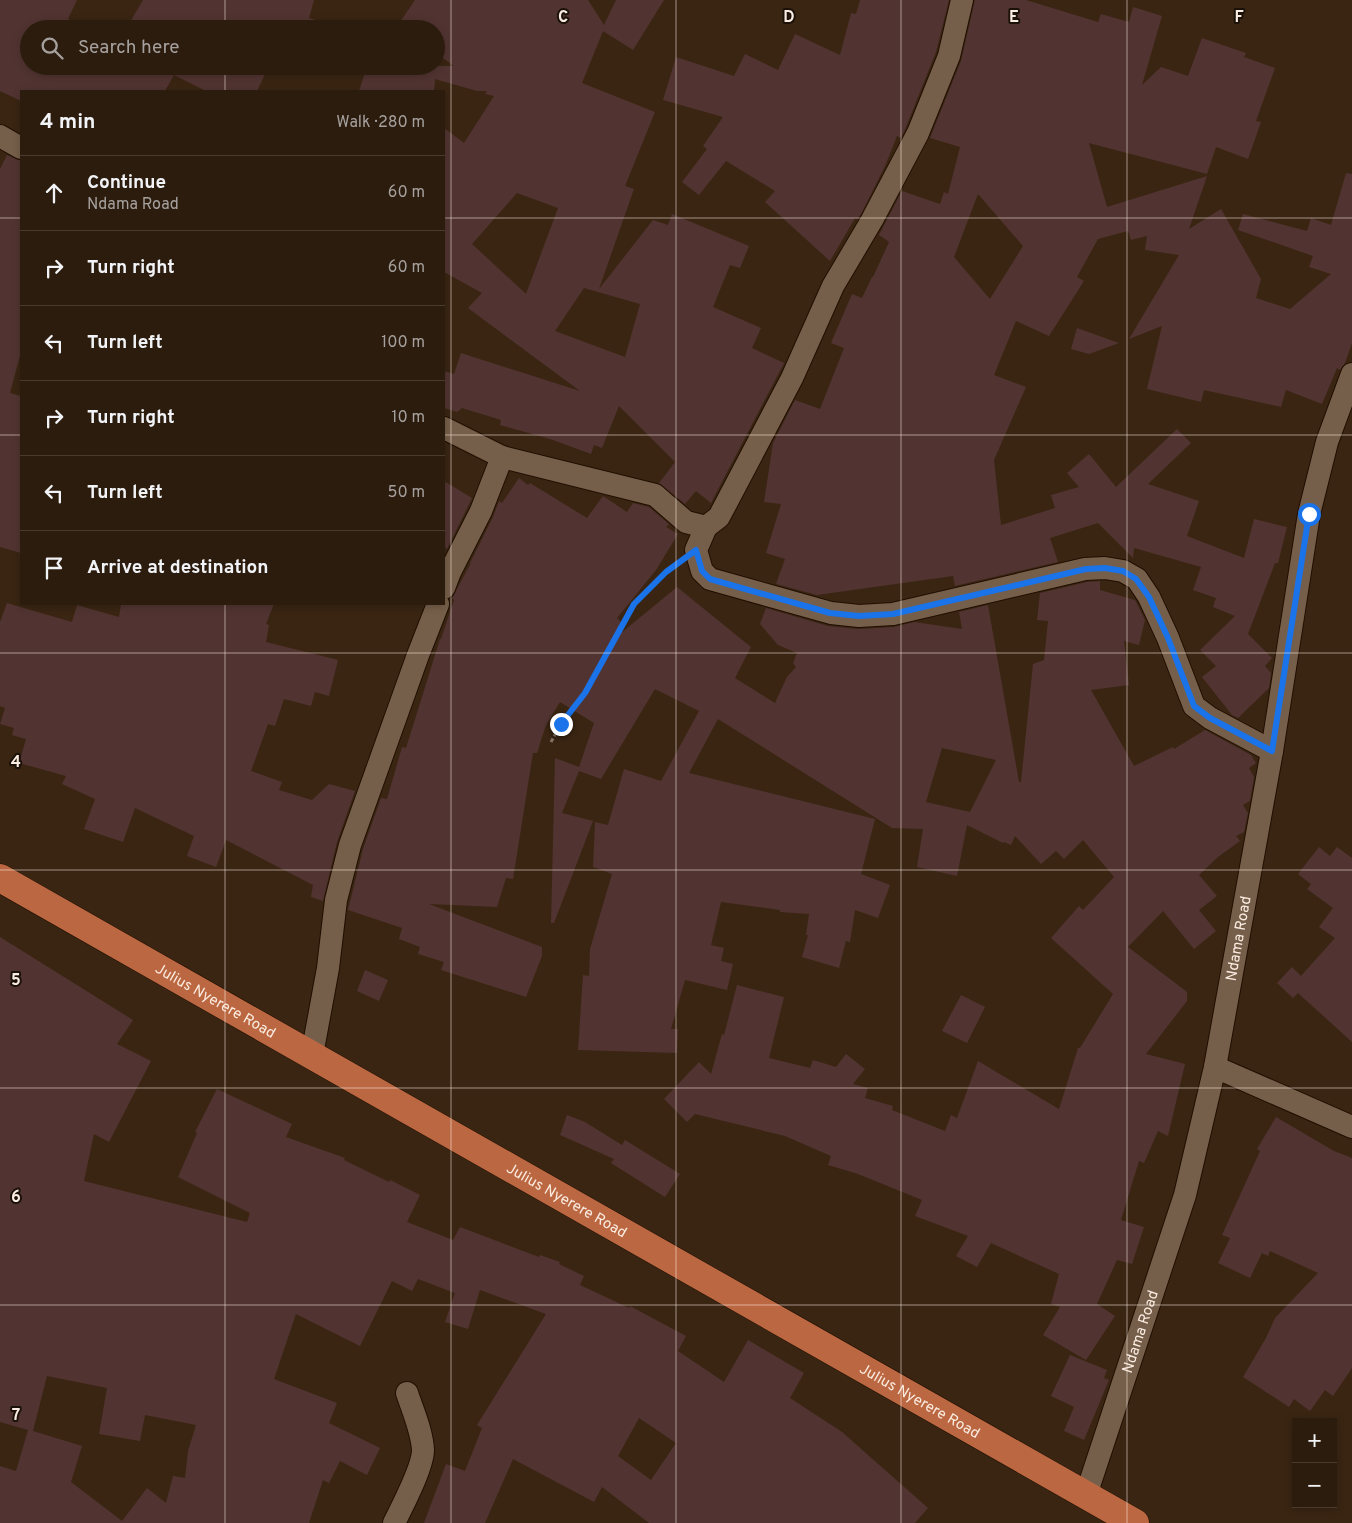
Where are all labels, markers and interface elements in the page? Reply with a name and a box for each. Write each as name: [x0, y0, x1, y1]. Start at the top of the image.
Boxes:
text: C: [558, 8, 568, 28]
text: D: [783, 8, 795, 28]
text: E: [1009, 8, 1019, 28]
text: F: [1234, 8, 1244, 28]
search box: [20, 20, 445, 75]
icon: search: [38, 34, 66, 62]
text: Search here: [78, 36, 180, 60]
text: 4 min: [40, 109, 96, 136]
text: Walk · 280 m: [336, 113, 425, 133]
text: Continue: [87, 171, 166, 195]
icon: ahead: [40, 179, 68, 207]
text: 60 m: [388, 183, 425, 203]
text: Ndama Road: [87, 195, 179, 215]
icon: right: [40, 254, 68, 282]
text: Turn right: [87, 256, 175, 280]
text: 60 m: [388, 258, 425, 278]
icon: left: [40, 329, 68, 357]
text: Turn left: [87, 331, 163, 355]
text: 100 m: [381, 333, 425, 353]
icon: right: [40, 404, 68, 432]
text: Turn right: [87, 406, 175, 430]
text: 10 m: [391, 408, 425, 428]
icon: left: [40, 479, 68, 507]
text: Turn left: [87, 481, 163, 505]
text: 50 m: [388, 483, 425, 503]
route start: [1298, 503, 1321, 526]
icon: arrive: [40, 554, 68, 582]
text: Arrive at destination: [87, 556, 268, 580]
route end: [550, 713, 573, 736]
text: 4: [11, 753, 21, 773]
street label: Ndama Road: [1223, 895, 1257, 983]
street label: Julius Nyerere Road: [151, 960, 279, 1044]
text: 5: [11, 971, 21, 991]
street label: Julius Nyerere Road: [502, 1160, 630, 1243]
text: 6: [11, 1188, 21, 1208]
street label: Ndama Road: [1119, 1288, 1164, 1376]
street label: Julius Nyerere Road: [855, 1360, 983, 1444]
text: 7: [12, 1406, 20, 1426]
map controls: [1292, 1418, 1337, 1508]
button: +: [1292, 1418, 1337, 1463]
button: −: [1292, 1463, 1337, 1508]

